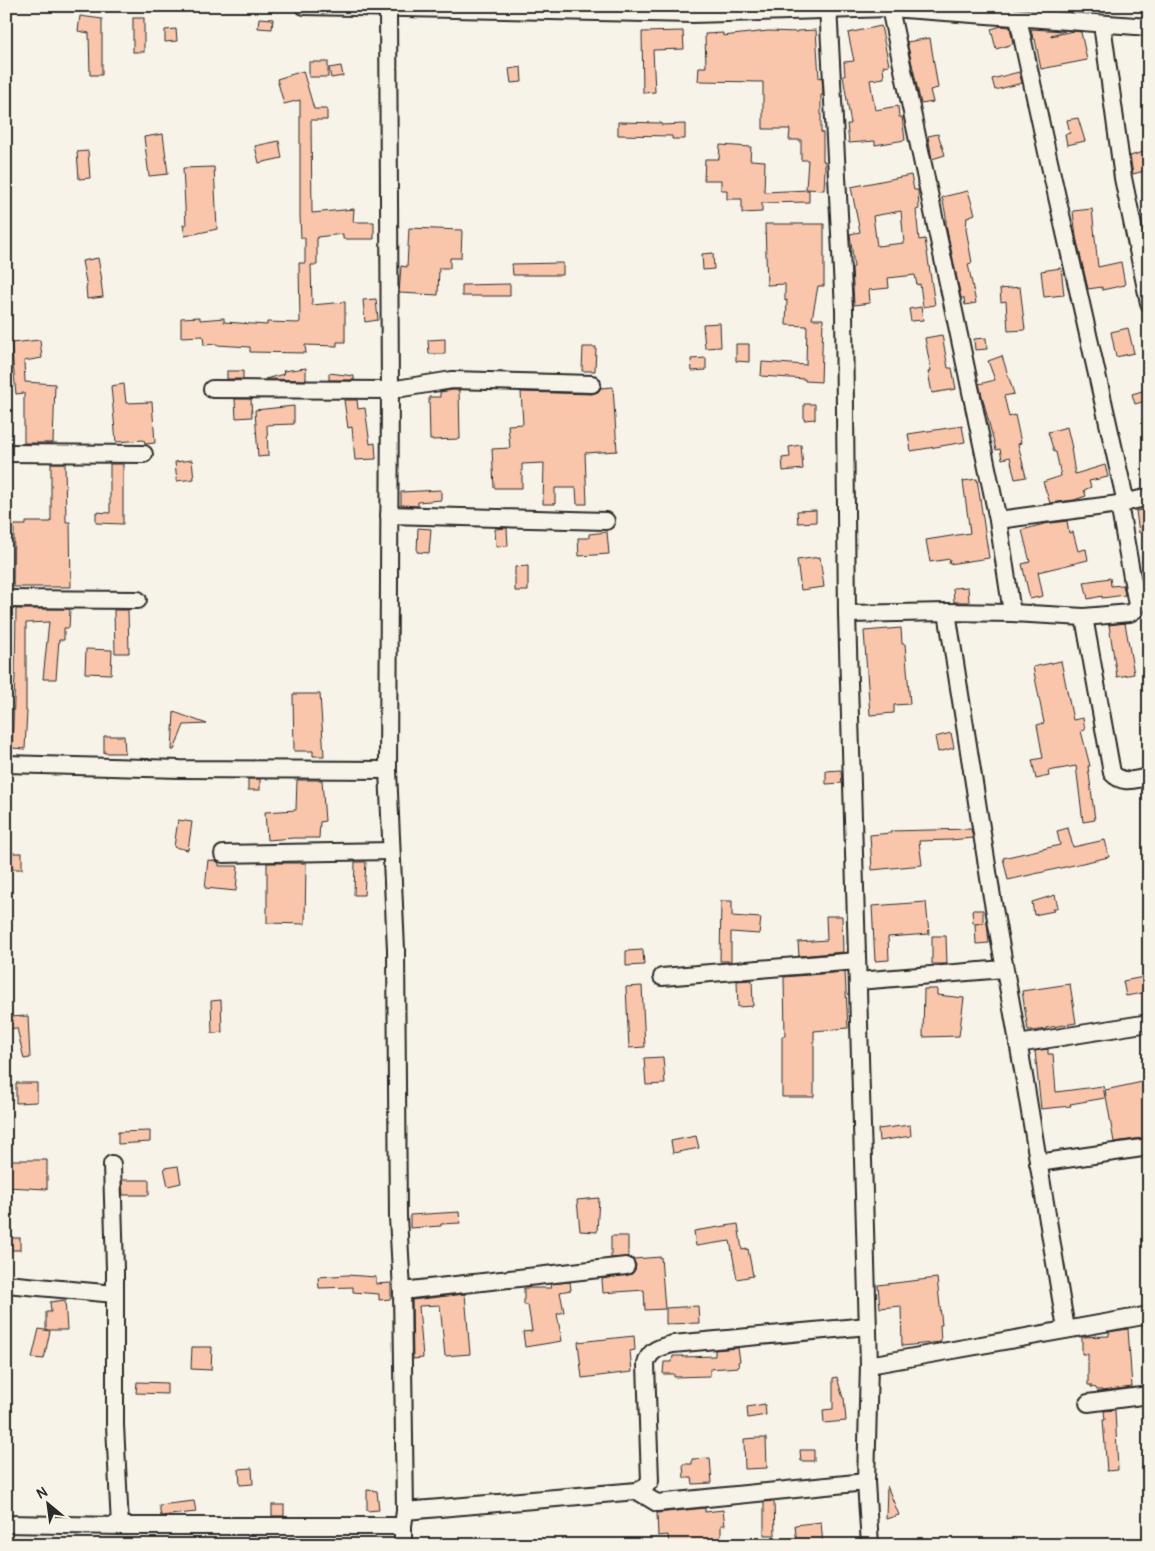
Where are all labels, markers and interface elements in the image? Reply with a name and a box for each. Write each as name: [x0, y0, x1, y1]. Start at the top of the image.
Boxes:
north arrow: [22, 1478, 72, 1528]
text: N: [34, 1483, 50, 1503]

